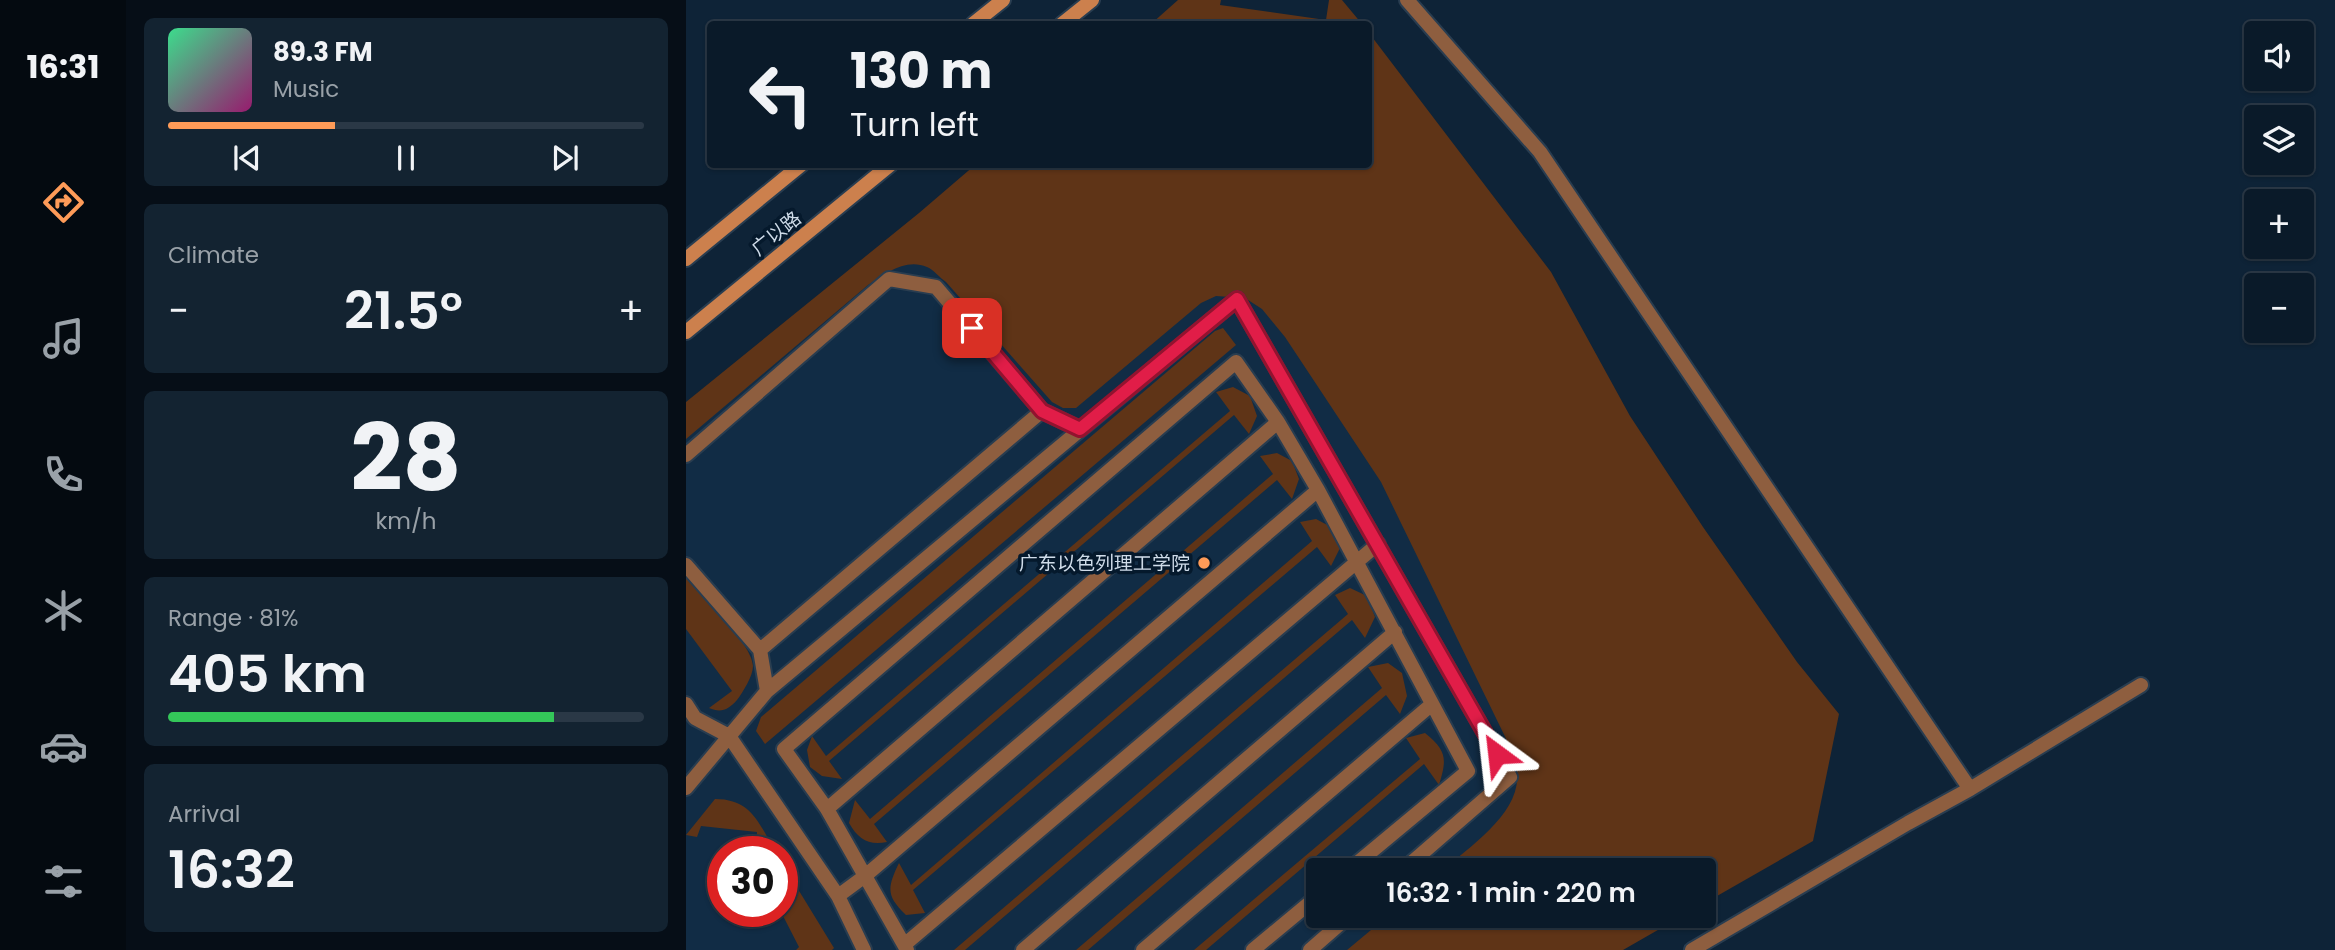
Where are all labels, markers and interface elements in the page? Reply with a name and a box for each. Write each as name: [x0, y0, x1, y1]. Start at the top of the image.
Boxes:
map controls: [2244, 21, 2314, 343]
button: sound: [2244, 21, 2314, 91]
text: 89.3 FM: [273, 34, 373, 70]
text: 130 m: [850, 37, 992, 105]
text: 16:31: [27, 44, 99, 89]
icon: left: [735, 49, 826, 140]
text: Music: [273, 73, 339, 105]
text: Turn left: [850, 102, 979, 147]
button: layers: [2244, 105, 2314, 175]
icon: previous: [228, 139, 266, 177]
icon: pause: [387, 139, 425, 177]
icon: next: [546, 139, 584, 177]
icon: directions: [39, 178, 88, 227]
button: +: [2244, 189, 2314, 259]
street label: 广以路: [746, 205, 807, 262]
text: Climate: [168, 239, 259, 271]
button: −: [2244, 273, 2314, 343]
text: 21.5°: [344, 274, 463, 347]
text: −: [168, 284, 189, 337]
text: +: [618, 284, 644, 337]
pin: [942, 298, 1002, 358]
icon: arrive: [953, 309, 991, 347]
icon: music: [39, 314, 88, 363]
text: 28: [351, 394, 461, 522]
icon: phone: [39, 450, 88, 499]
text: km/h: [375, 505, 437, 537]
place label: 广东以色列理工学院: [1019, 550, 1190, 577]
marker: 广东以色列理工学院: [1196, 555, 1212, 571]
icon: climate: [39, 586, 88, 635]
text: Range · 81%: [168, 602, 299, 634]
text: 405 km: [168, 637, 367, 710]
position arrow: [1460, 717, 1534, 791]
icon: car: [39, 722, 88, 771]
text: Arrival: [168, 798, 240, 830]
text: 16:32: [168, 833, 295, 906]
speed limit sign: 30: [707, 836, 798, 927]
icon: filters: [39, 857, 88, 906]
text: 16:32 · 1 min · 220 m: [1386, 875, 1636, 911]

